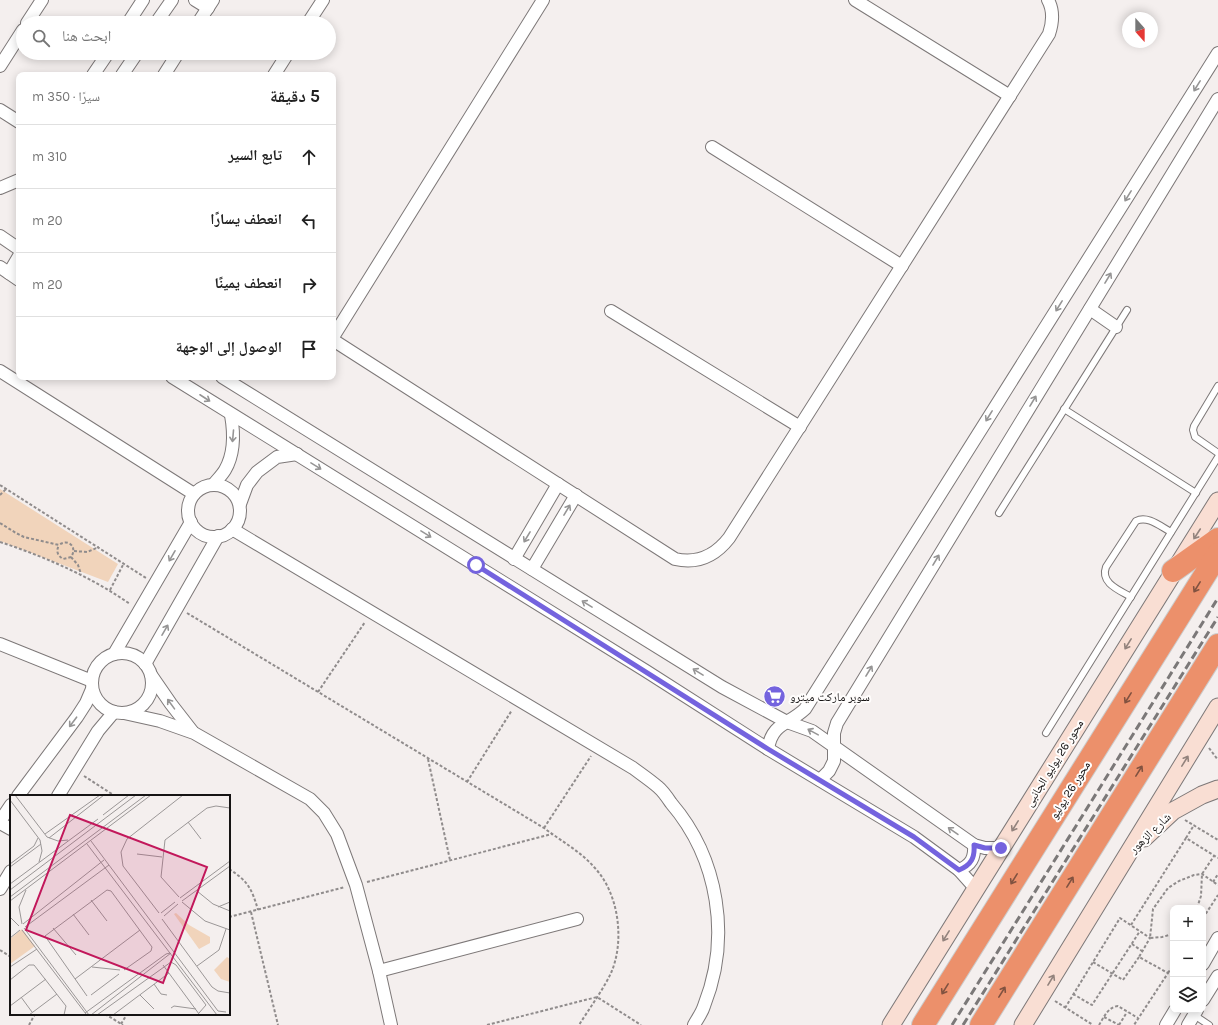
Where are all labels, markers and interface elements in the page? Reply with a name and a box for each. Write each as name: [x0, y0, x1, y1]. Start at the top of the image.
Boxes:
north arrow: [1122, 12, 1158, 48]
search box: [16, 16, 336, 60]
icon: search: [30, 27, 52, 49]
text: ابحث هنا: [62, 27, 111, 45]
one-way arrow: [1193, 80, 1201, 91]
text: 5 دقيقة: [270, 86, 320, 106]
text: سيرًا · 350 m: [32, 89, 100, 104]
text: تابع السير: [228, 146, 282, 164]
icon: ahead: [298, 146, 320, 168]
text: 310 m: [32, 149, 67, 164]
one-way arrow: [1124, 190, 1132, 201]
text: انعطف يسارًا: [210, 210, 282, 228]
icon: left: [298, 210, 320, 232]
text: 20 m: [32, 213, 63, 228]
one-way arrow: [1104, 273, 1113, 284]
text: انعطف يمينًا: [215, 274, 282, 292]
icon: right: [298, 274, 320, 296]
text: 20 m: [32, 277, 63, 292]
one-way arrow: [1054, 300, 1062, 312]
text: الوصول إلى الوجهة: [176, 338, 282, 356]
icon: arrive: [298, 338, 320, 360]
one-way arrow: [199, 394, 210, 402]
one-way arrow: [1030, 395, 1038, 407]
one-way arrow: [985, 410, 993, 421]
one-way arrow: [229, 429, 237, 442]
one-way arrow: [310, 462, 322, 470]
one-way arrow: [563, 504, 571, 516]
one-way arrow: [1193, 528, 1201, 539]
one-way arrow: [420, 530, 431, 538]
one-way arrow: [523, 531, 531, 543]
one-way arrow: [167, 550, 175, 562]
one-way arrow: [933, 554, 941, 566]
route start: [467, 556, 485, 574]
one-way arrow: [1193, 582, 1202, 593]
one-way arrow: [582, 600, 593, 608]
one-way arrow: [161, 625, 169, 637]
one-way arrow: [1124, 638, 1132, 649]
one-way arrow: [865, 665, 873, 677]
one-way arrow: [692, 668, 703, 677]
supermarket icon: سوبر ماركت ميترو: [762, 684, 788, 710]
place label: سوبر ماركت ميترو: [790, 690, 870, 704]
one-way arrow: [1124, 692, 1132, 703]
one-way arrow: [167, 699, 175, 710]
one-way arrow: [69, 717, 77, 728]
street label: محور 26 يوليو الجانبى: [1021, 717, 1087, 809]
one-way arrow: [807, 728, 819, 735]
one-way arrow: [1181, 755, 1189, 767]
street label: محور 26 يوليو: [1047, 758, 1093, 822]
one-way arrow: [1136, 765, 1144, 777]
inset map: [10, 795, 230, 1015]
street label: شارع الزهور: [1126, 810, 1174, 858]
one-way arrow: [1011, 820, 1019, 831]
one-way arrow: [948, 827, 959, 835]
route end: [992, 839, 1010, 857]
one-way arrow: [1010, 873, 1018, 885]
one-way arrow: [1067, 876, 1075, 888]
map controls: [1170, 905, 1206, 1013]
button: +: [1170, 905, 1206, 941]
one-way arrow: [942, 930, 950, 941]
button: −: [1170, 941, 1206, 977]
one-way arrow: [1048, 974, 1056, 986]
button: layers: [1170, 977, 1206, 1013]
one-way arrow: [941, 983, 949, 995]
one-way arrow: [998, 986, 1006, 998]

